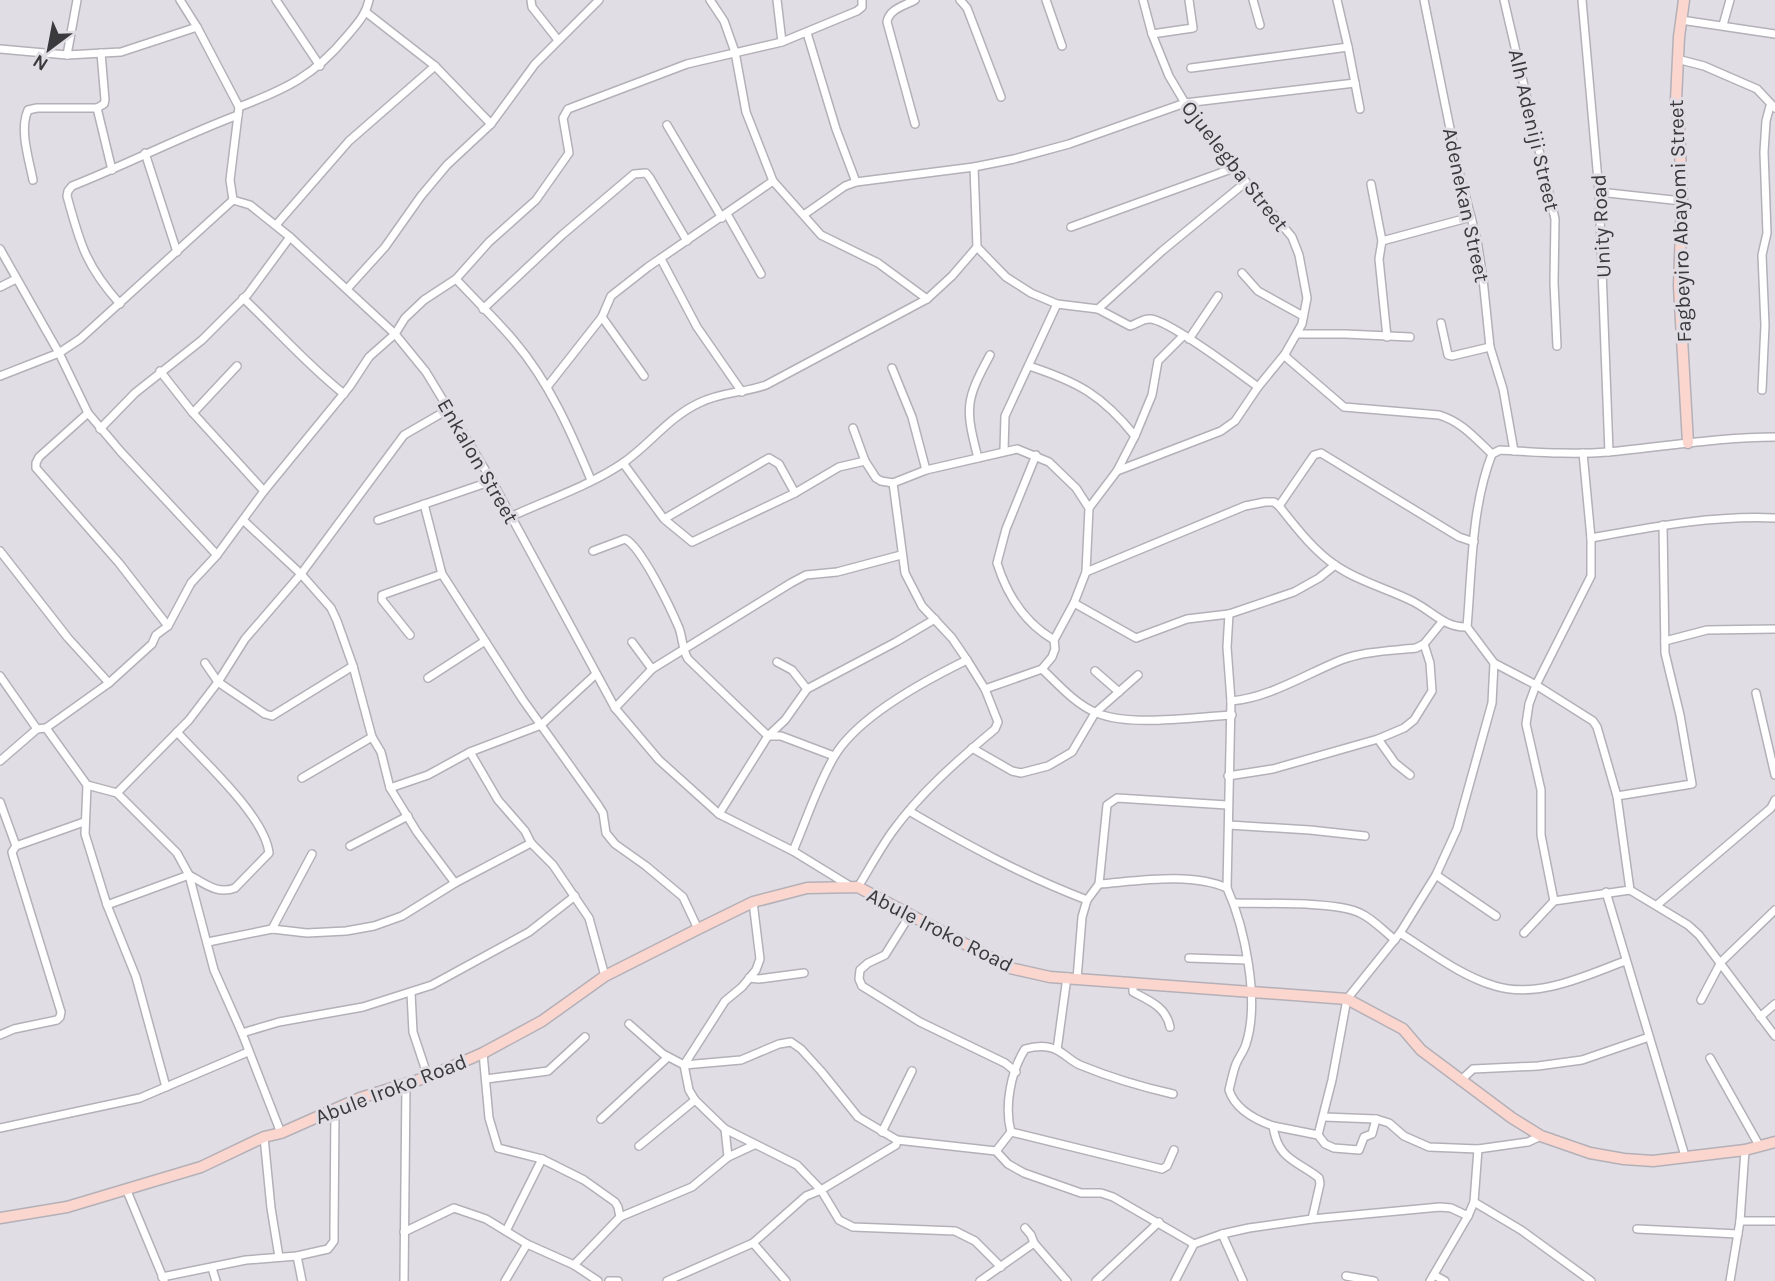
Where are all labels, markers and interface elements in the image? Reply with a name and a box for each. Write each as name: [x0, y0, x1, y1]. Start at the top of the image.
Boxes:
north arrow: [14, 14, 84, 84]
street label: Alh Adeniji Street: [1504, 47, 1564, 213]
text: N: [29, 50, 52, 76]
street label: Ojuelegba Street: [1177, 96, 1293, 236]
street label: Fagbeyiro Abayomi Street: [1664, 99, 1696, 343]
street label: Adenekan Street: [1438, 125, 1494, 285]
street label: Unity Road: [1586, 174, 1616, 278]
street label: Enkalon Street: [432, 394, 524, 528]
street label: Abule Iroko Road: [863, 883, 1017, 977]
street label: Abule Iroko Road: [312, 1049, 470, 1129]

